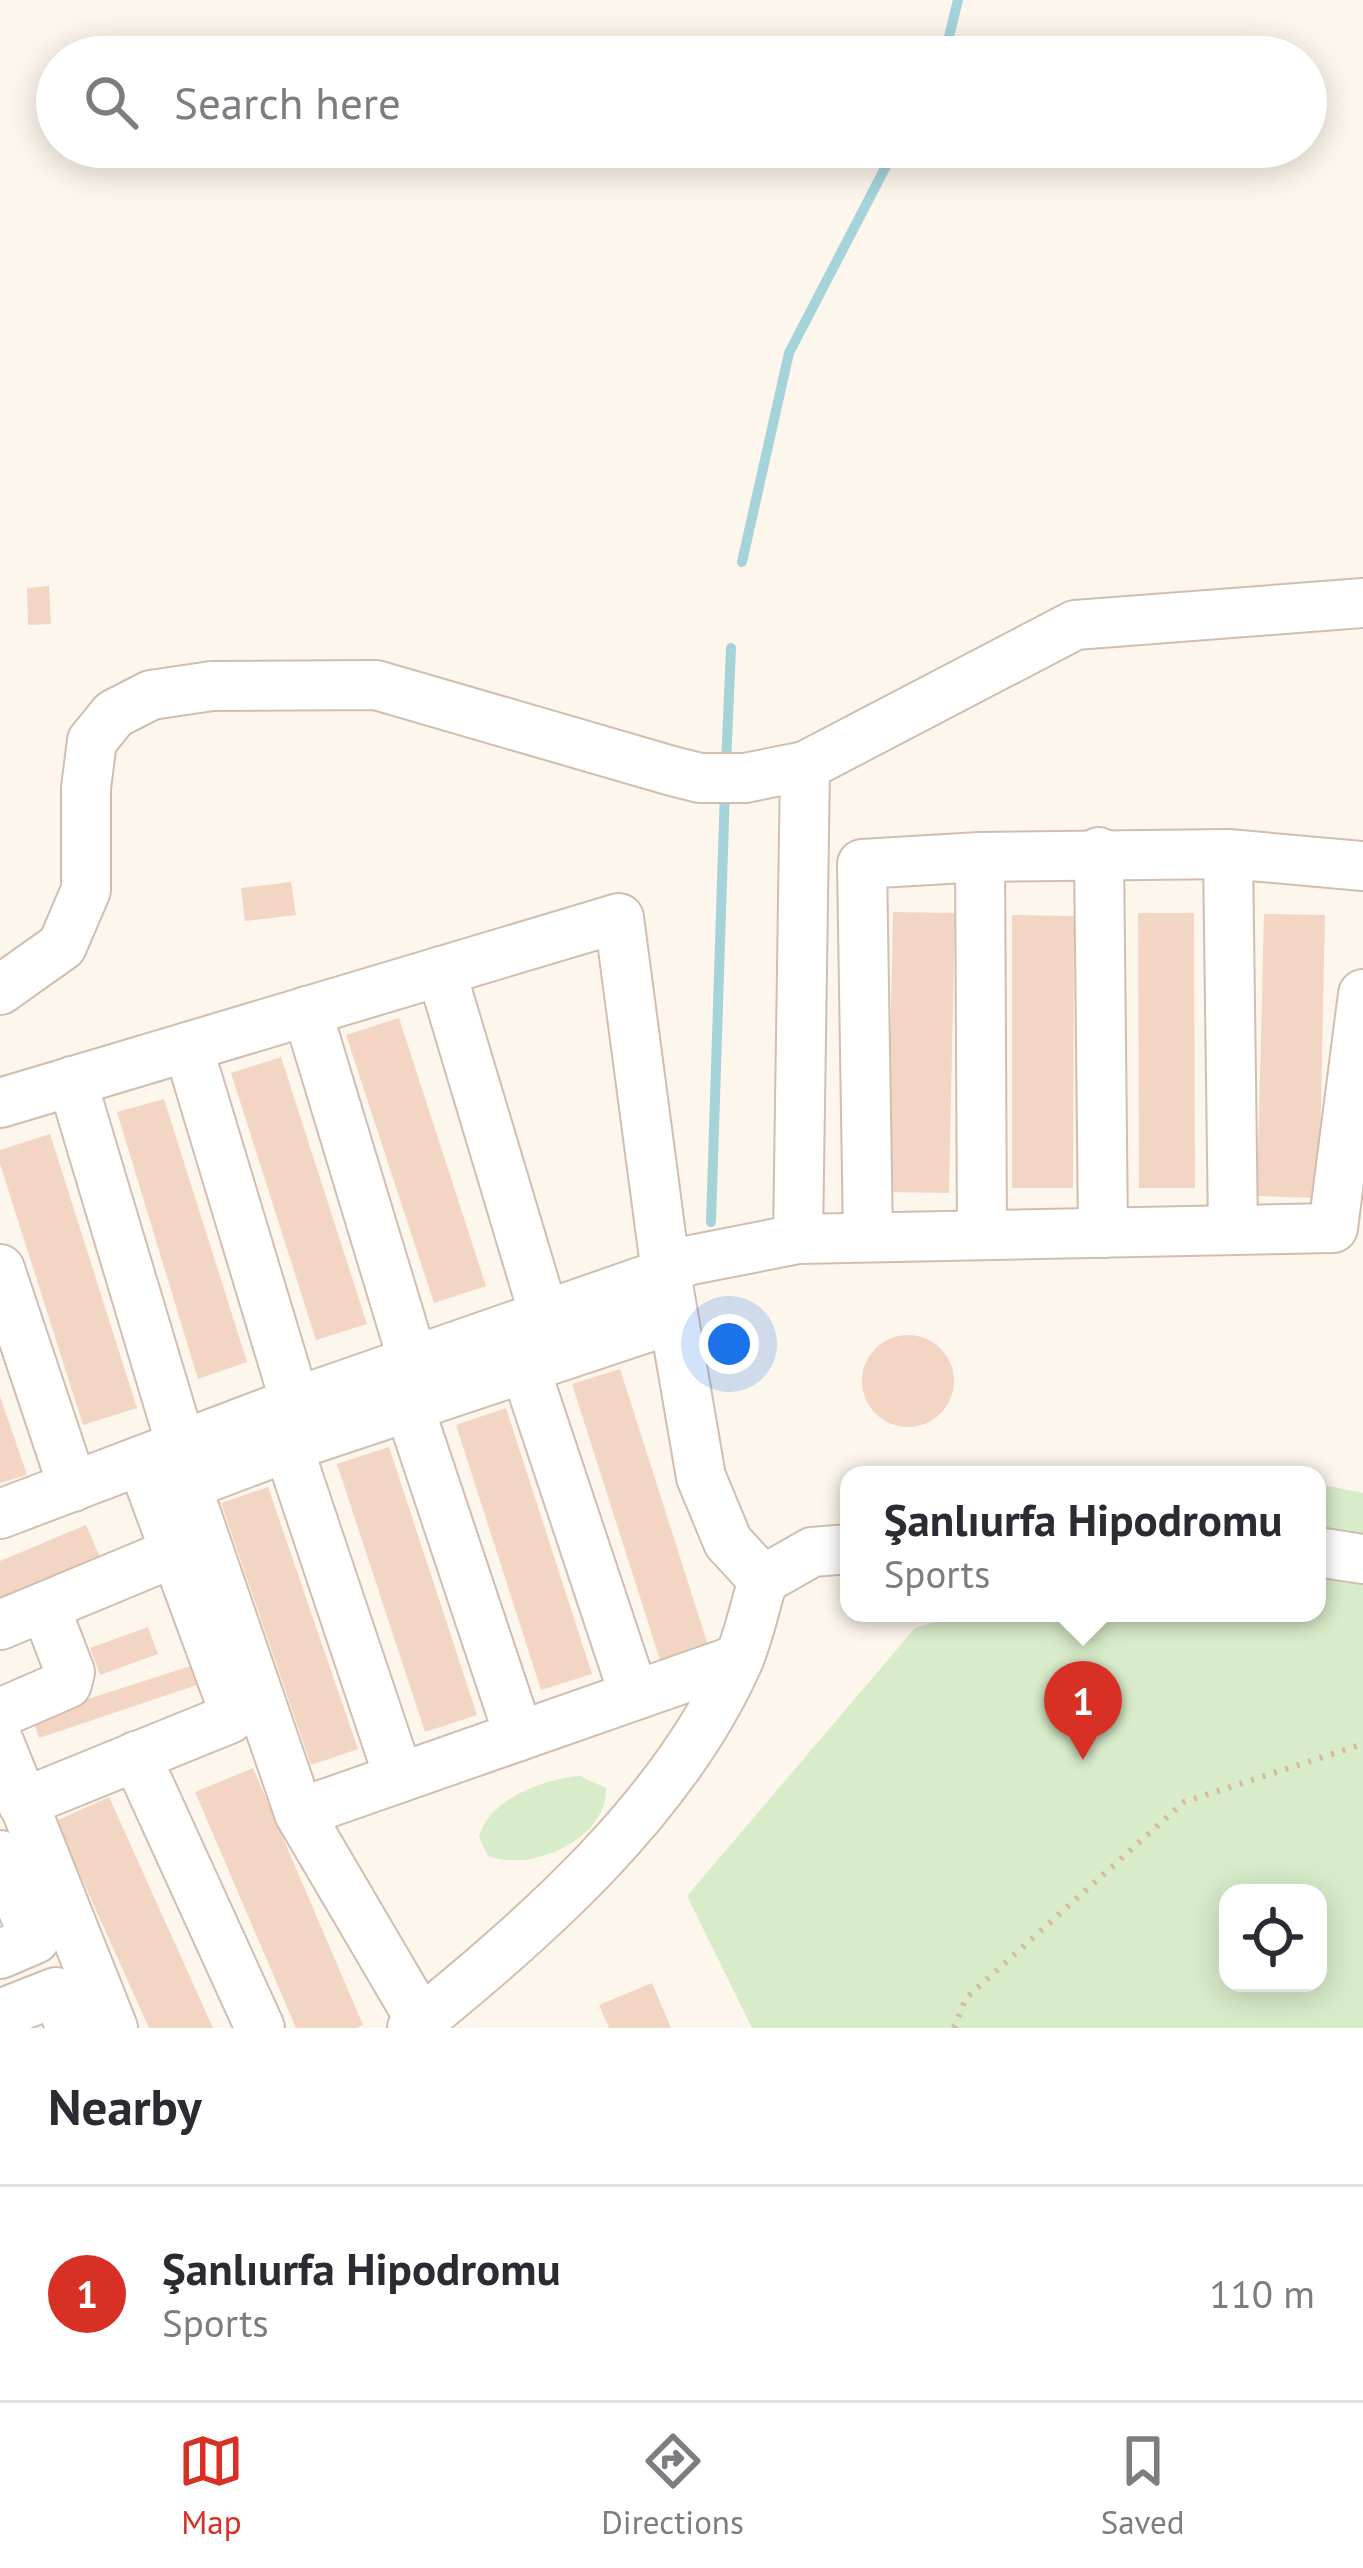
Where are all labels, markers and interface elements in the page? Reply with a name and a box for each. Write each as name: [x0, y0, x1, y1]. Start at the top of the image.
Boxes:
search box: [36, 36, 1327, 168]
icon: search: [78, 69, 144, 135]
text: Search here: [174, 73, 401, 131]
your location: [699, 1314, 759, 1374]
popup: [840, 1466, 1326, 1622]
text: Şanlıurfa Hipodromu: [884, 1490, 1282, 1548]
text: Sports: [884, 1548, 990, 1599]
pin: 1: [1044, 1661, 1122, 1760]
map controls: [1219, 1884, 1327, 1992]
button: locate: [1219, 1884, 1327, 1992]
text: Nearby: [48, 2073, 202, 2139]
text: Şanlıurfa Hipodromu: [162, 2239, 561, 2297]
text: 1: [76, 2268, 98, 2319]
text: 110 m: [1209, 2268, 1315, 2319]
text: Sports: [162, 2297, 269, 2348]
tab: Map: [178, 2428, 244, 2543]
tab: Directions: [601, 2428, 744, 2543]
tab: Saved: [1101, 2428, 1185, 2543]

